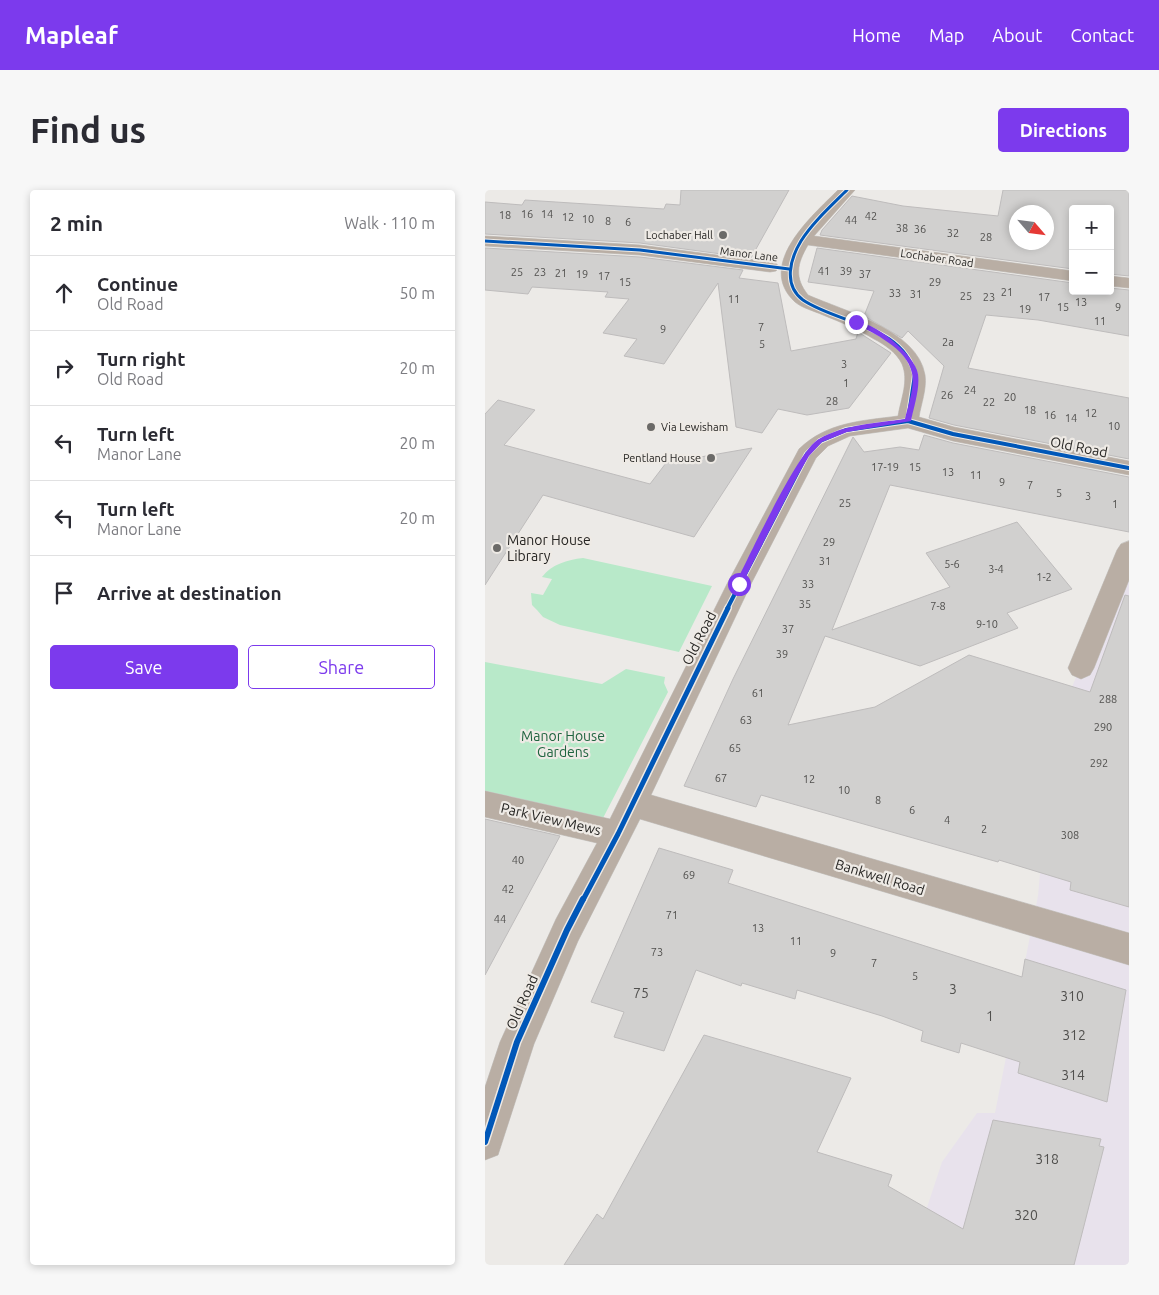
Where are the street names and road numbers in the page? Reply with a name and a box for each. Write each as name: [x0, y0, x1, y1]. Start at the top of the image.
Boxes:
street label: Manor Lane: [719, 244, 779, 264]
street label: Lochaber Road: [900, 247, 974, 269]
street label: Old Road: [1049, 434, 1109, 460]
street label: Old Road: [679, 608, 719, 668]
street label: Park View Mews: [499, 800, 603, 838]
street label: Bankwell Road: [833, 856, 927, 898]
street label: Old Road: [503, 972, 541, 1032]

